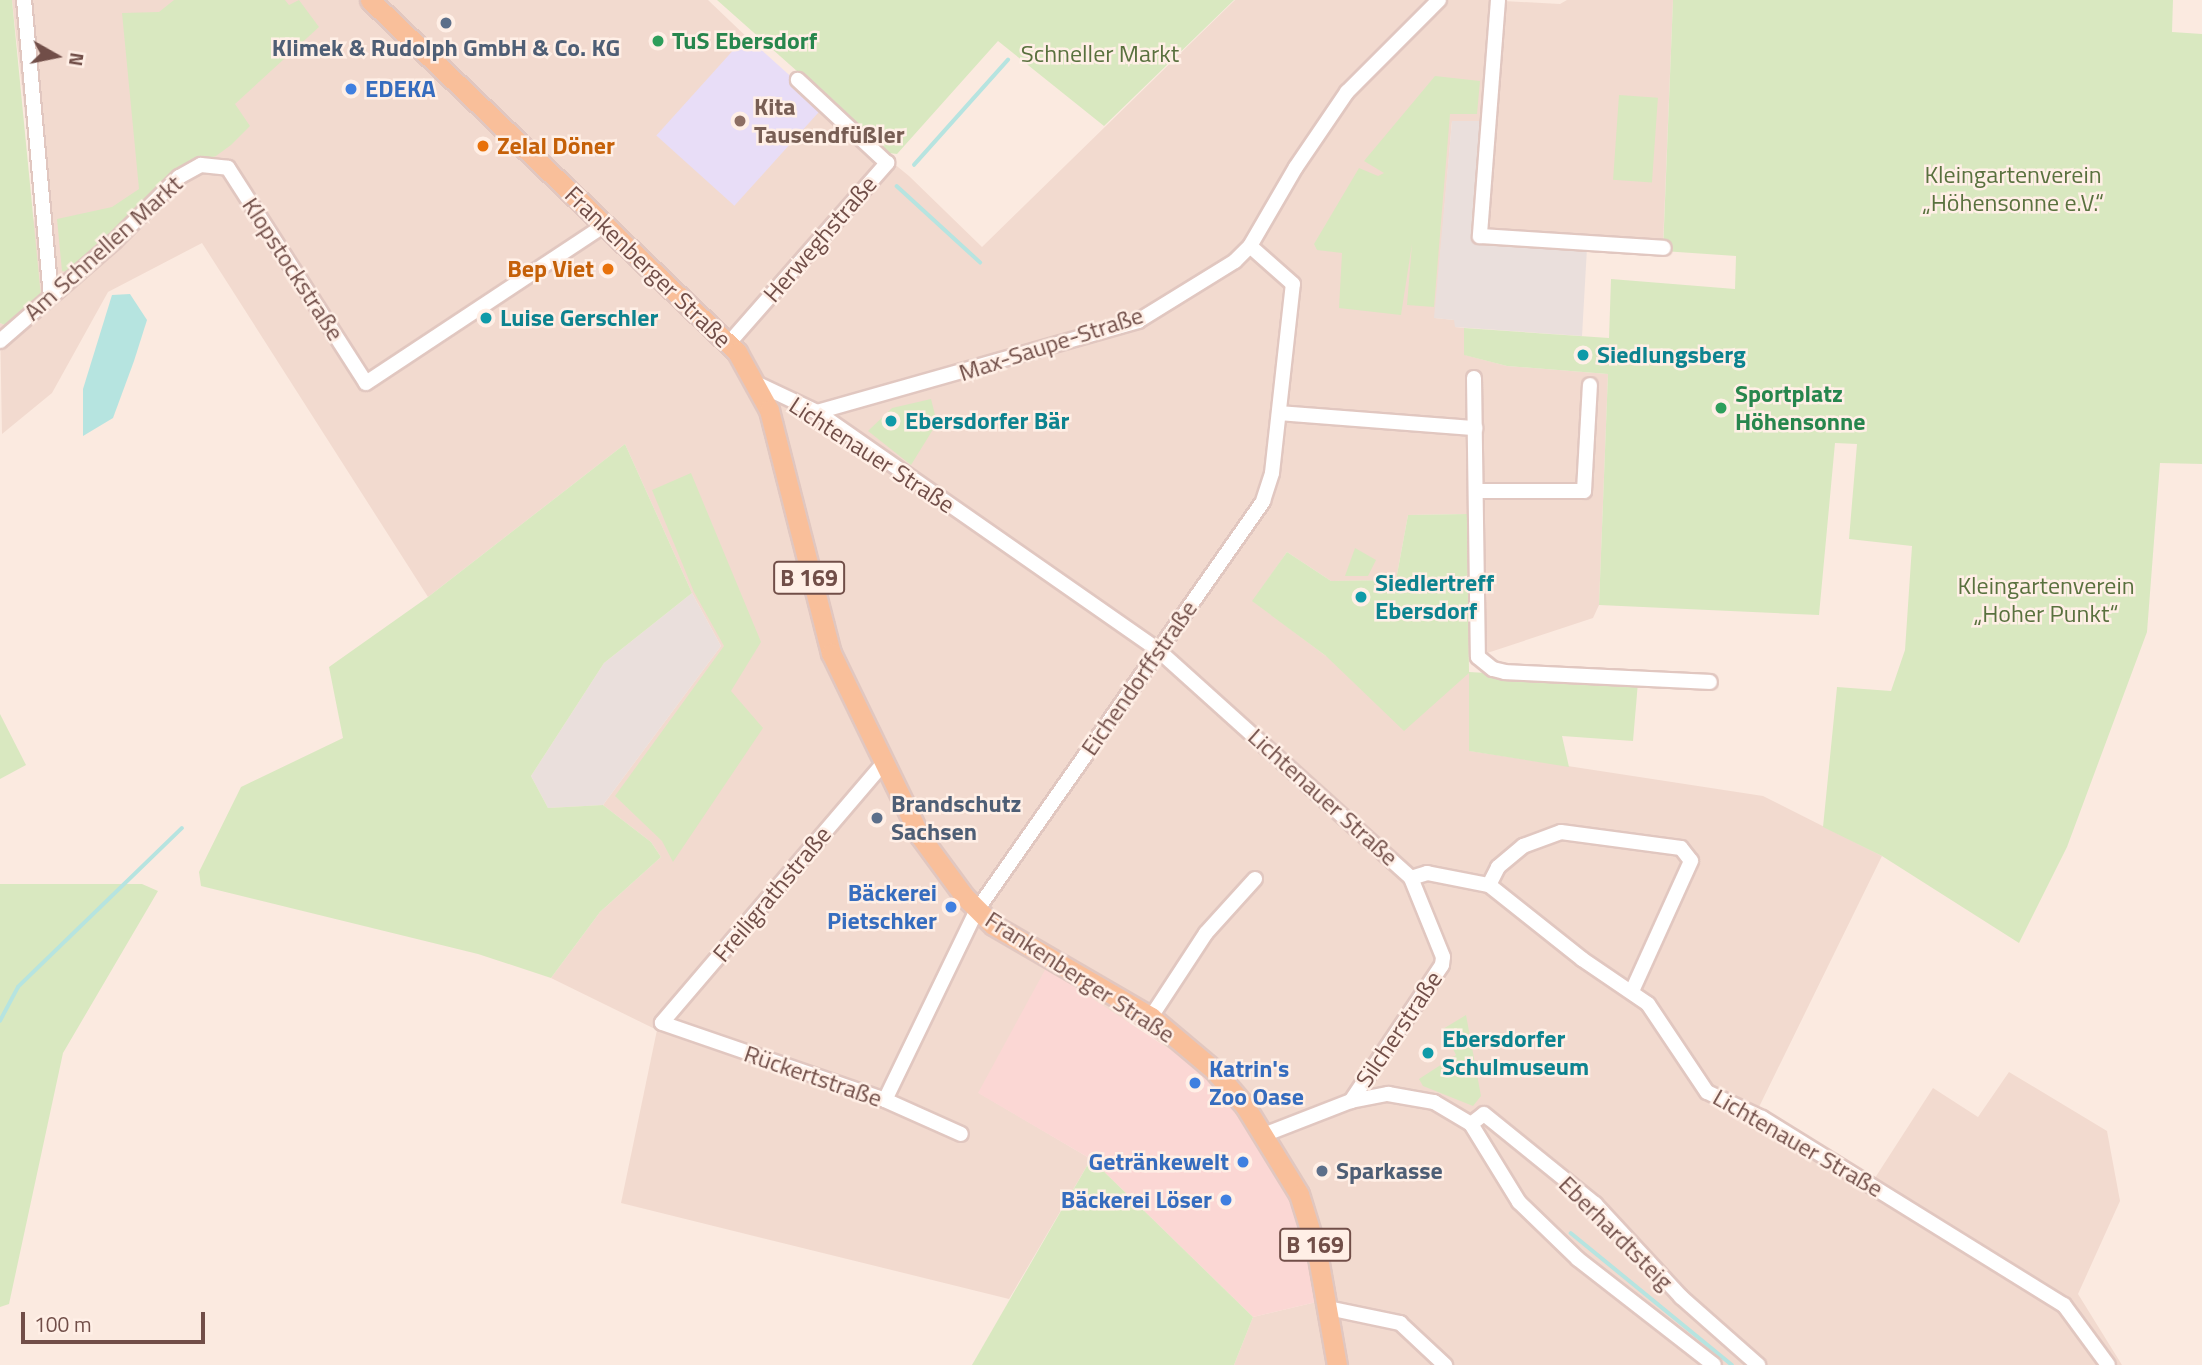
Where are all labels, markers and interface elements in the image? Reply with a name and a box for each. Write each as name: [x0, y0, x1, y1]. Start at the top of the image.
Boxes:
marker: Klimek & Rudolph GmbH & Co. KG: [438, 15, 454, 31]
north arrow: [21, 21, 91, 91]
place label: TuS Ebersdorf: [672, 27, 817, 55]
marker: TuS Ebersdorf: [650, 33, 666, 49]
place label: Klimek & Rudolph GmbH & Co. KG: [272, 34, 620, 62]
park label: Schneller Markt: [1021, 40, 1179, 68]
text: N: [62, 51, 93, 68]
place label: EDEKA: [365, 75, 436, 103]
marker: EDEKA: [343, 81, 359, 97]
place label: Kita Tausendfüßler: [754, 93, 905, 149]
marker: Kita Tausendfüßler: [732, 113, 748, 129]
place label: Zelal Döner: [497, 132, 615, 160]
marker: Zelal Döner: [475, 138, 491, 154]
park label: Kleingartenverein „Höhensonne e.V.“: [1922, 161, 2104, 217]
street label: Am Schnellen Markt: [18, 169, 188, 327]
street label: Herweghstraße: [757, 170, 883, 308]
street label: Frankenberger Straße: [559, 180, 737, 354]
street label: Klopstockstraße: [236, 192, 350, 346]
place label: Bep Viet: [507, 255, 594, 283]
marker: Bep Viet: [600, 261, 616, 277]
street label: Max-Saupe-Straße: [955, 301, 1147, 387]
place label: Luise Gerschler: [500, 304, 658, 332]
marker: Luise Gerschler: [478, 310, 494, 326]
place label: Siedlungsberg: [1597, 341, 1746, 369]
marker: Siedlungsberg: [1575, 347, 1591, 363]
place label: Sportplatz Höhensonne: [1735, 380, 1866, 436]
street label: Lichtenauer Straße: [784, 391, 960, 519]
marker: Sportplatz Höhensonne: [1713, 400, 1729, 416]
place label: Ebersdorfer Bär: [905, 407, 1069, 435]
marker: Ebersdorfer Bär: [883, 413, 899, 429]
road number: B 169: [772, 558, 846, 598]
place label: Siedlertreff Ebersdorf: [1375, 569, 1494, 625]
park label: Kleingartenverein „Hoher Punkt“: [1957, 572, 2135, 628]
marker: Siedlertreff Ebersdorf: [1353, 589, 1369, 605]
street label: Eichendorffstraße: [1075, 595, 1203, 761]
street label: Lichtenauer Straße: [1242, 722, 1404, 872]
place label: Brandschutz Sachsen: [891, 790, 1021, 846]
marker: Brandschutz Sachsen: [869, 810, 885, 826]
street label: Freiligrathstraße: [707, 820, 837, 968]
place label: Bäckerei Pietschker: [827, 879, 937, 935]
marker: Bäckerei Pietschker: [943, 899, 959, 915]
street label: Frankenberger Straße: [980, 905, 1180, 1049]
street label: Silcherstraße: [1350, 966, 1448, 1092]
place label: Ebersdorfer Schulmuseum: [1442, 1025, 1589, 1081]
street label: Rückertstraße: [740, 1039, 886, 1113]
marker: Ebersdorfer Schulmuseum: [1420, 1045, 1436, 1061]
place label: Katrin's Zoo Oase: [1209, 1055, 1304, 1111]
marker: Katrin's Zoo Oase: [1187, 1075, 1203, 1091]
street label: Lichtenauer Straße: [1708, 1083, 1888, 1203]
place label: Getränkewelt: [1089, 1148, 1229, 1176]
marker: Getränkewelt: [1235, 1154, 1251, 1170]
place label: Sparkasse: [1336, 1157, 1443, 1185]
marker: Sparkasse: [1314, 1163, 1330, 1179]
street label: Eberhardtsteig: [1553, 1170, 1679, 1296]
place label: Bäckerei Löser: [1061, 1186, 1212, 1214]
marker: Bäckerei Löser: [1218, 1192, 1234, 1208]
road number: B 169: [1278, 1226, 1352, 1264]
scale bar: [24, 1298, 208, 1342]
text: 100 m: [34, 1308, 91, 1340]

